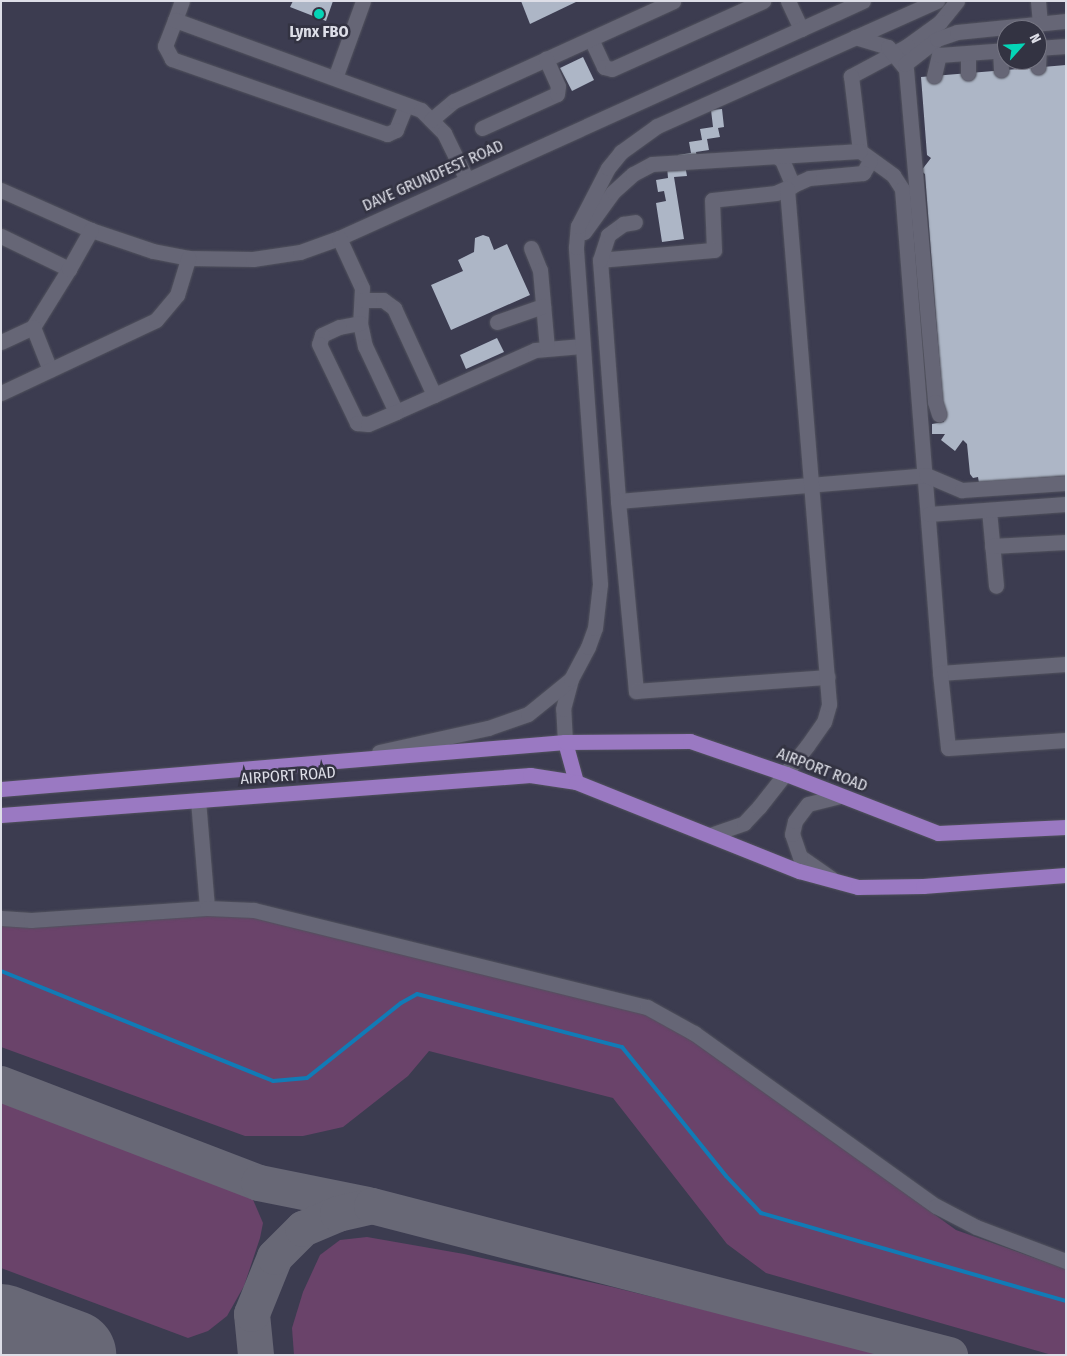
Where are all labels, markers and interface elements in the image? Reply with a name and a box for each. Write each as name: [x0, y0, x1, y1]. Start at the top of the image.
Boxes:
marker: Lynx FBO: [313, 8, 325, 20]
north arrow: [997, 20, 1047, 70]
place label: Lynx FBO: [289, 22, 349, 42]
text: N: [1026, 31, 1045, 46]
street label: DAVE GRUNDFEST ROAD: [360, 136, 506, 216]
street label: AIRPORT ROAD: [774, 744, 870, 796]
street label: AIRPORT ROAD: [240, 763, 336, 789]

